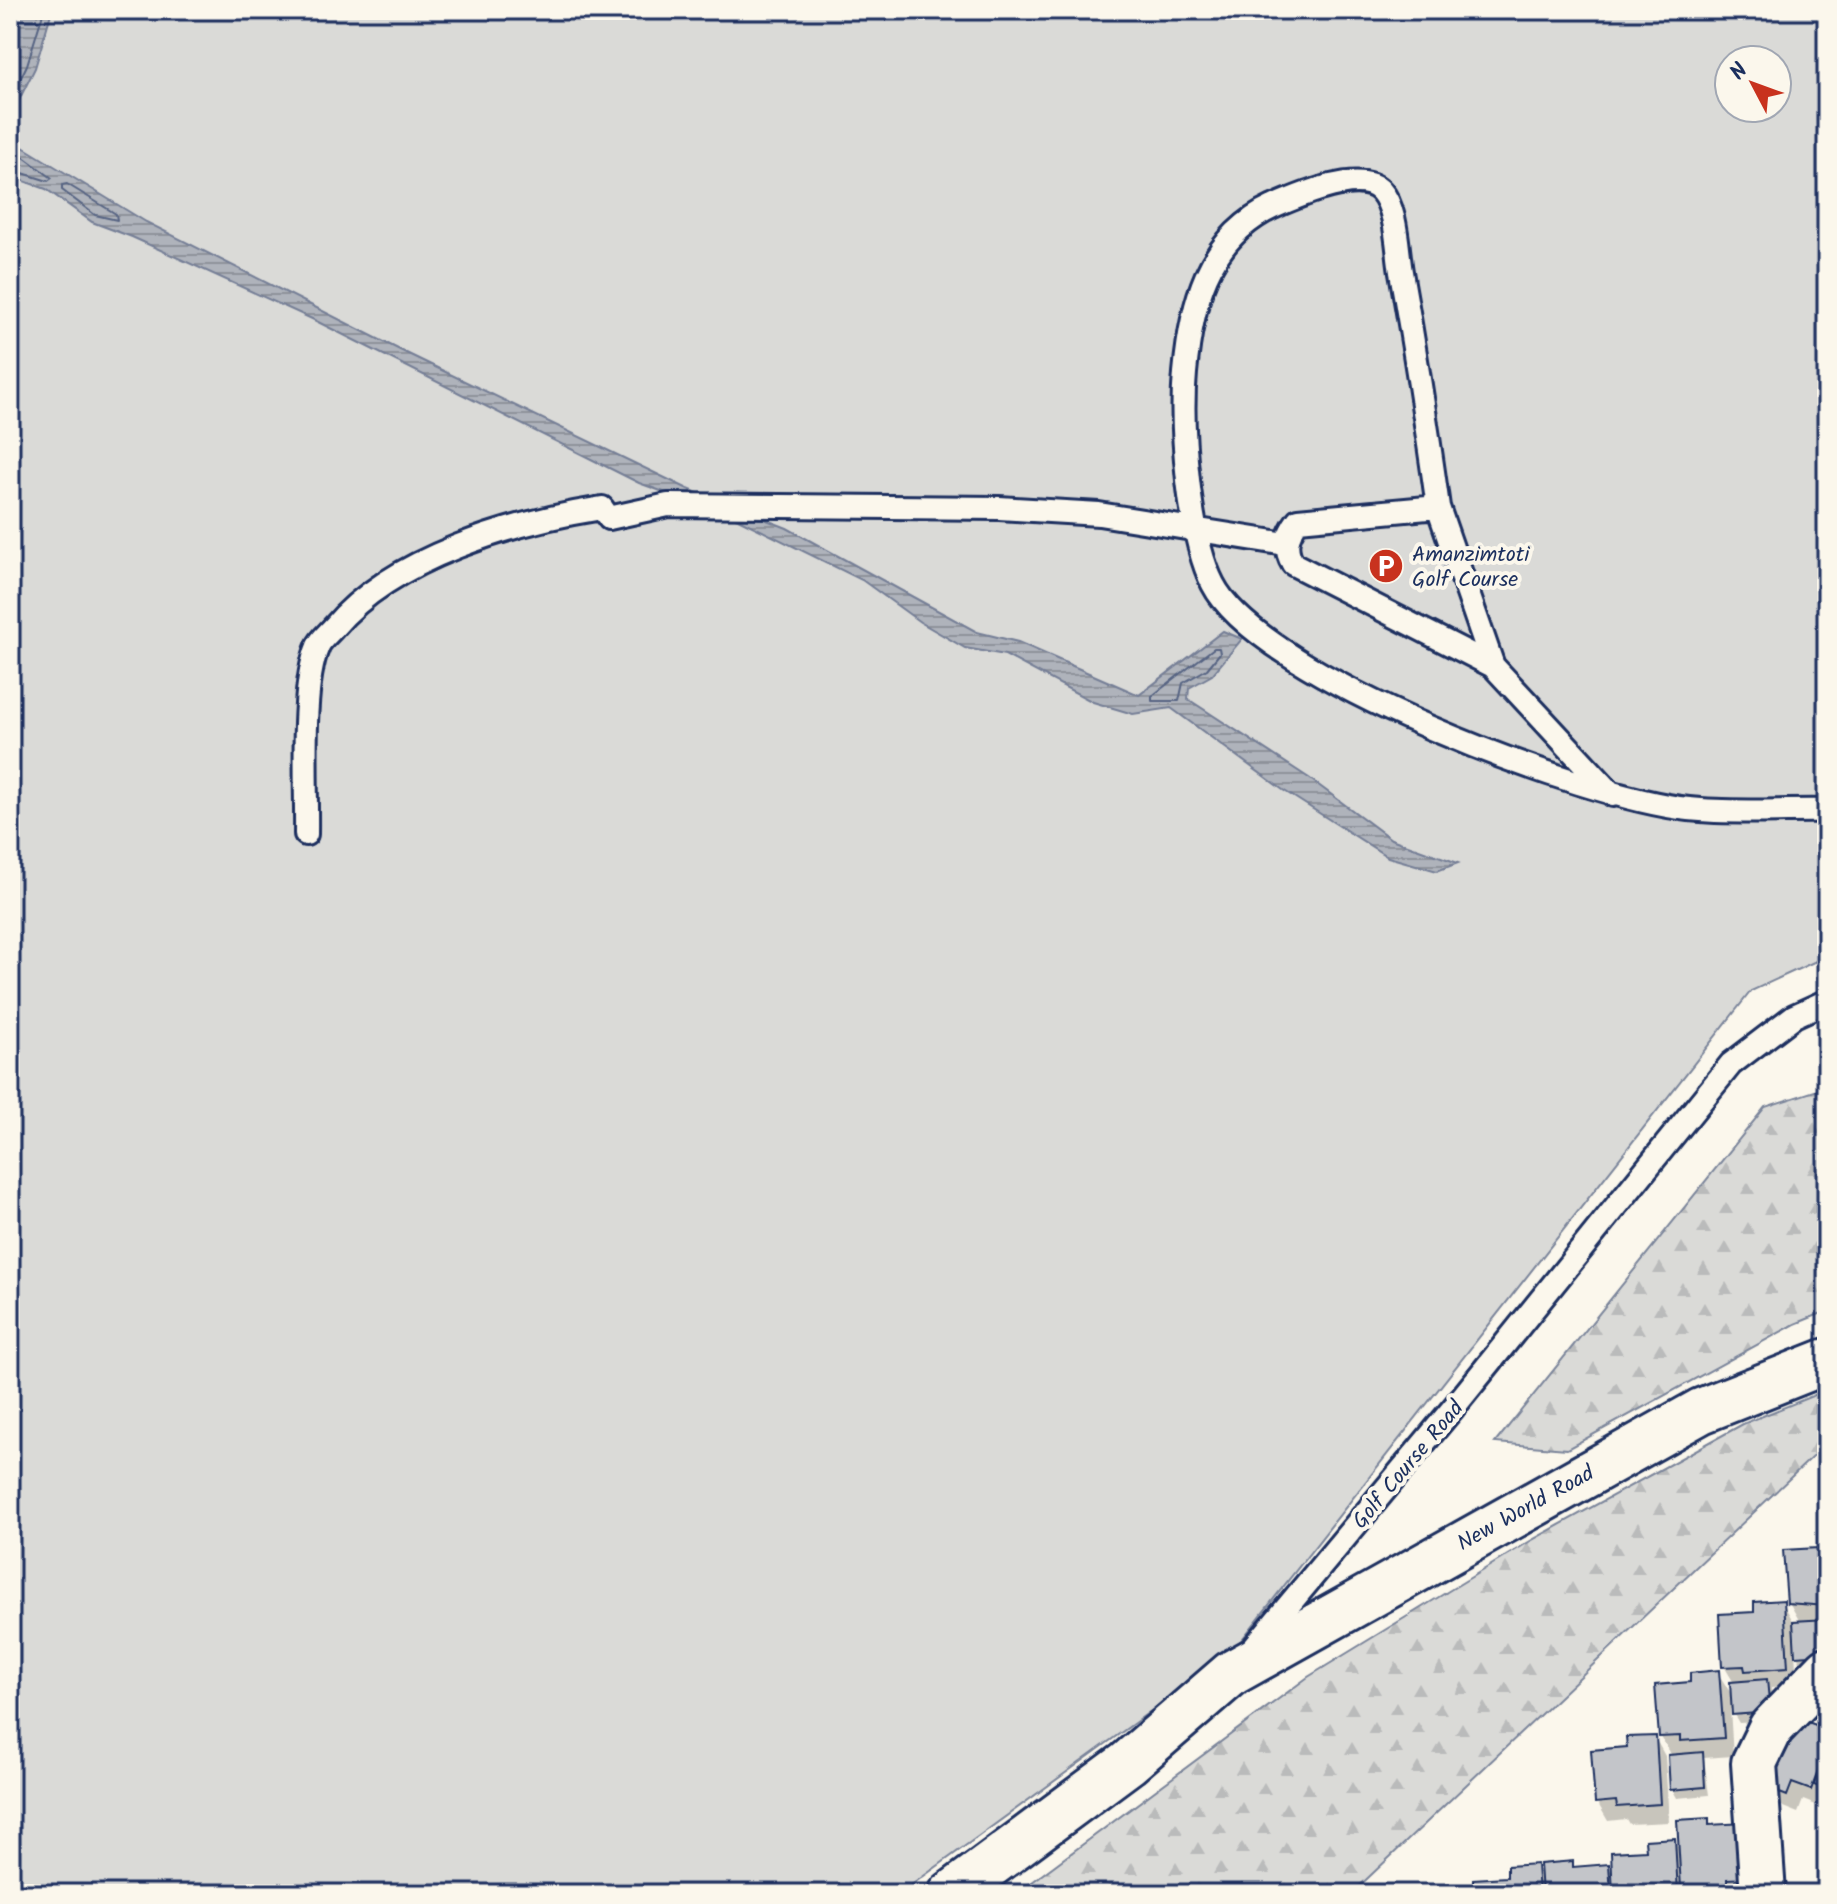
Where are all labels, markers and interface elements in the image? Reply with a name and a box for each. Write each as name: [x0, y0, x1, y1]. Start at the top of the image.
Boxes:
north arrow: [1713, 44, 1793, 124]
text: N: [1722, 56, 1758, 89]
place label: Amanzimtoti Golf Course: [1412, 538, 1530, 598]
parking icon: Amanzimtoti Golf Course: [1367, 547, 1405, 585]
street label: Golf Course Road: [1344, 1393, 1474, 1538]
street label: New World Road: [1451, 1457, 1602, 1561]

